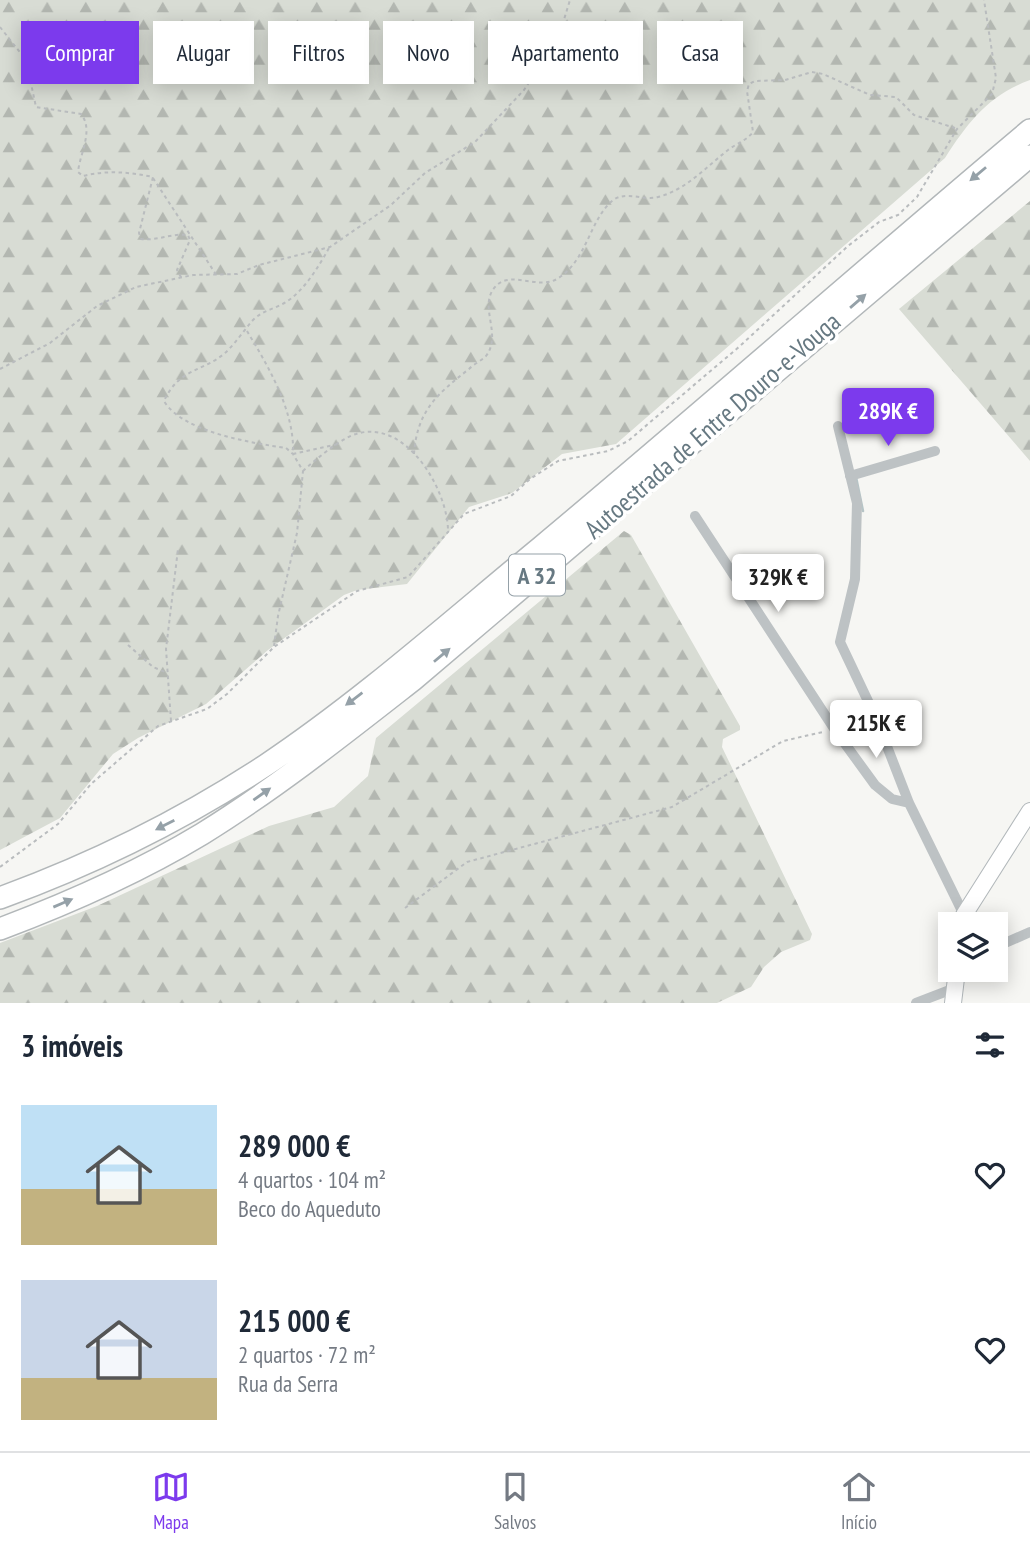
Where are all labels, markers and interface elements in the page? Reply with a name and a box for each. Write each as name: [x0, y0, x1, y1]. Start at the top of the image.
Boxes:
chip: Comprar: [21, 21, 139, 84]
chip: Alugar: [153, 21, 254, 84]
chip: Filtros: [268, 21, 369, 84]
chip: Novo: [383, 21, 474, 84]
chip: Apartamento: [488, 21, 643, 84]
chip: Casa: [657, 21, 743, 84]
one-way arrow: [969, 166, 986, 181]
one-way arrow: [849, 294, 866, 309]
street label: Autoestrada de Entre Douro-e-Vouga: [577, 305, 847, 545]
pin: 289K €: [831, 388, 945, 448]
text: 289K €: [858, 396, 918, 425]
road number: A 32: [509, 554, 565, 596]
pin: 329K €: [721, 554, 835, 614]
text: 329K €: [748, 562, 808, 591]
one-way arrow: [434, 648, 451, 663]
one-way arrow: [345, 692, 363, 706]
pin: 215K €: [819, 700, 933, 760]
text: 215K €: [846, 708, 906, 737]
one-way arrow: [253, 787, 271, 801]
one-way arrow: [155, 819, 175, 830]
one-way arrow: [53, 897, 73, 909]
map controls: [938, 912, 1008, 982]
button: layers: [938, 912, 1008, 982]
text: 3 imóveis: [21, 1026, 123, 1065]
icon: filters: [971, 1026, 1009, 1064]
text: 289 000 €: [238, 1126, 351, 1165]
icon: home: [77, 1133, 161, 1217]
icon: heart: [971, 1156, 1009, 1194]
text: 4 quartos · 104 m²: [238, 1165, 386, 1194]
text: Beco do Aqueduto: [238, 1194, 381, 1223]
text: 215 000 €: [238, 1301, 351, 1340]
icon: home: [77, 1308, 161, 1392]
icon: heart: [971, 1331, 1009, 1369]
text: 2 quartos · 72 m²: [238, 1340, 376, 1369]
text: Rua da Serra: [238, 1369, 338, 1398]
tab: Mapa: [152, 1468, 190, 1534]
tab: Salvos: [494, 1468, 536, 1534]
tab: Início: [840, 1468, 878, 1534]

